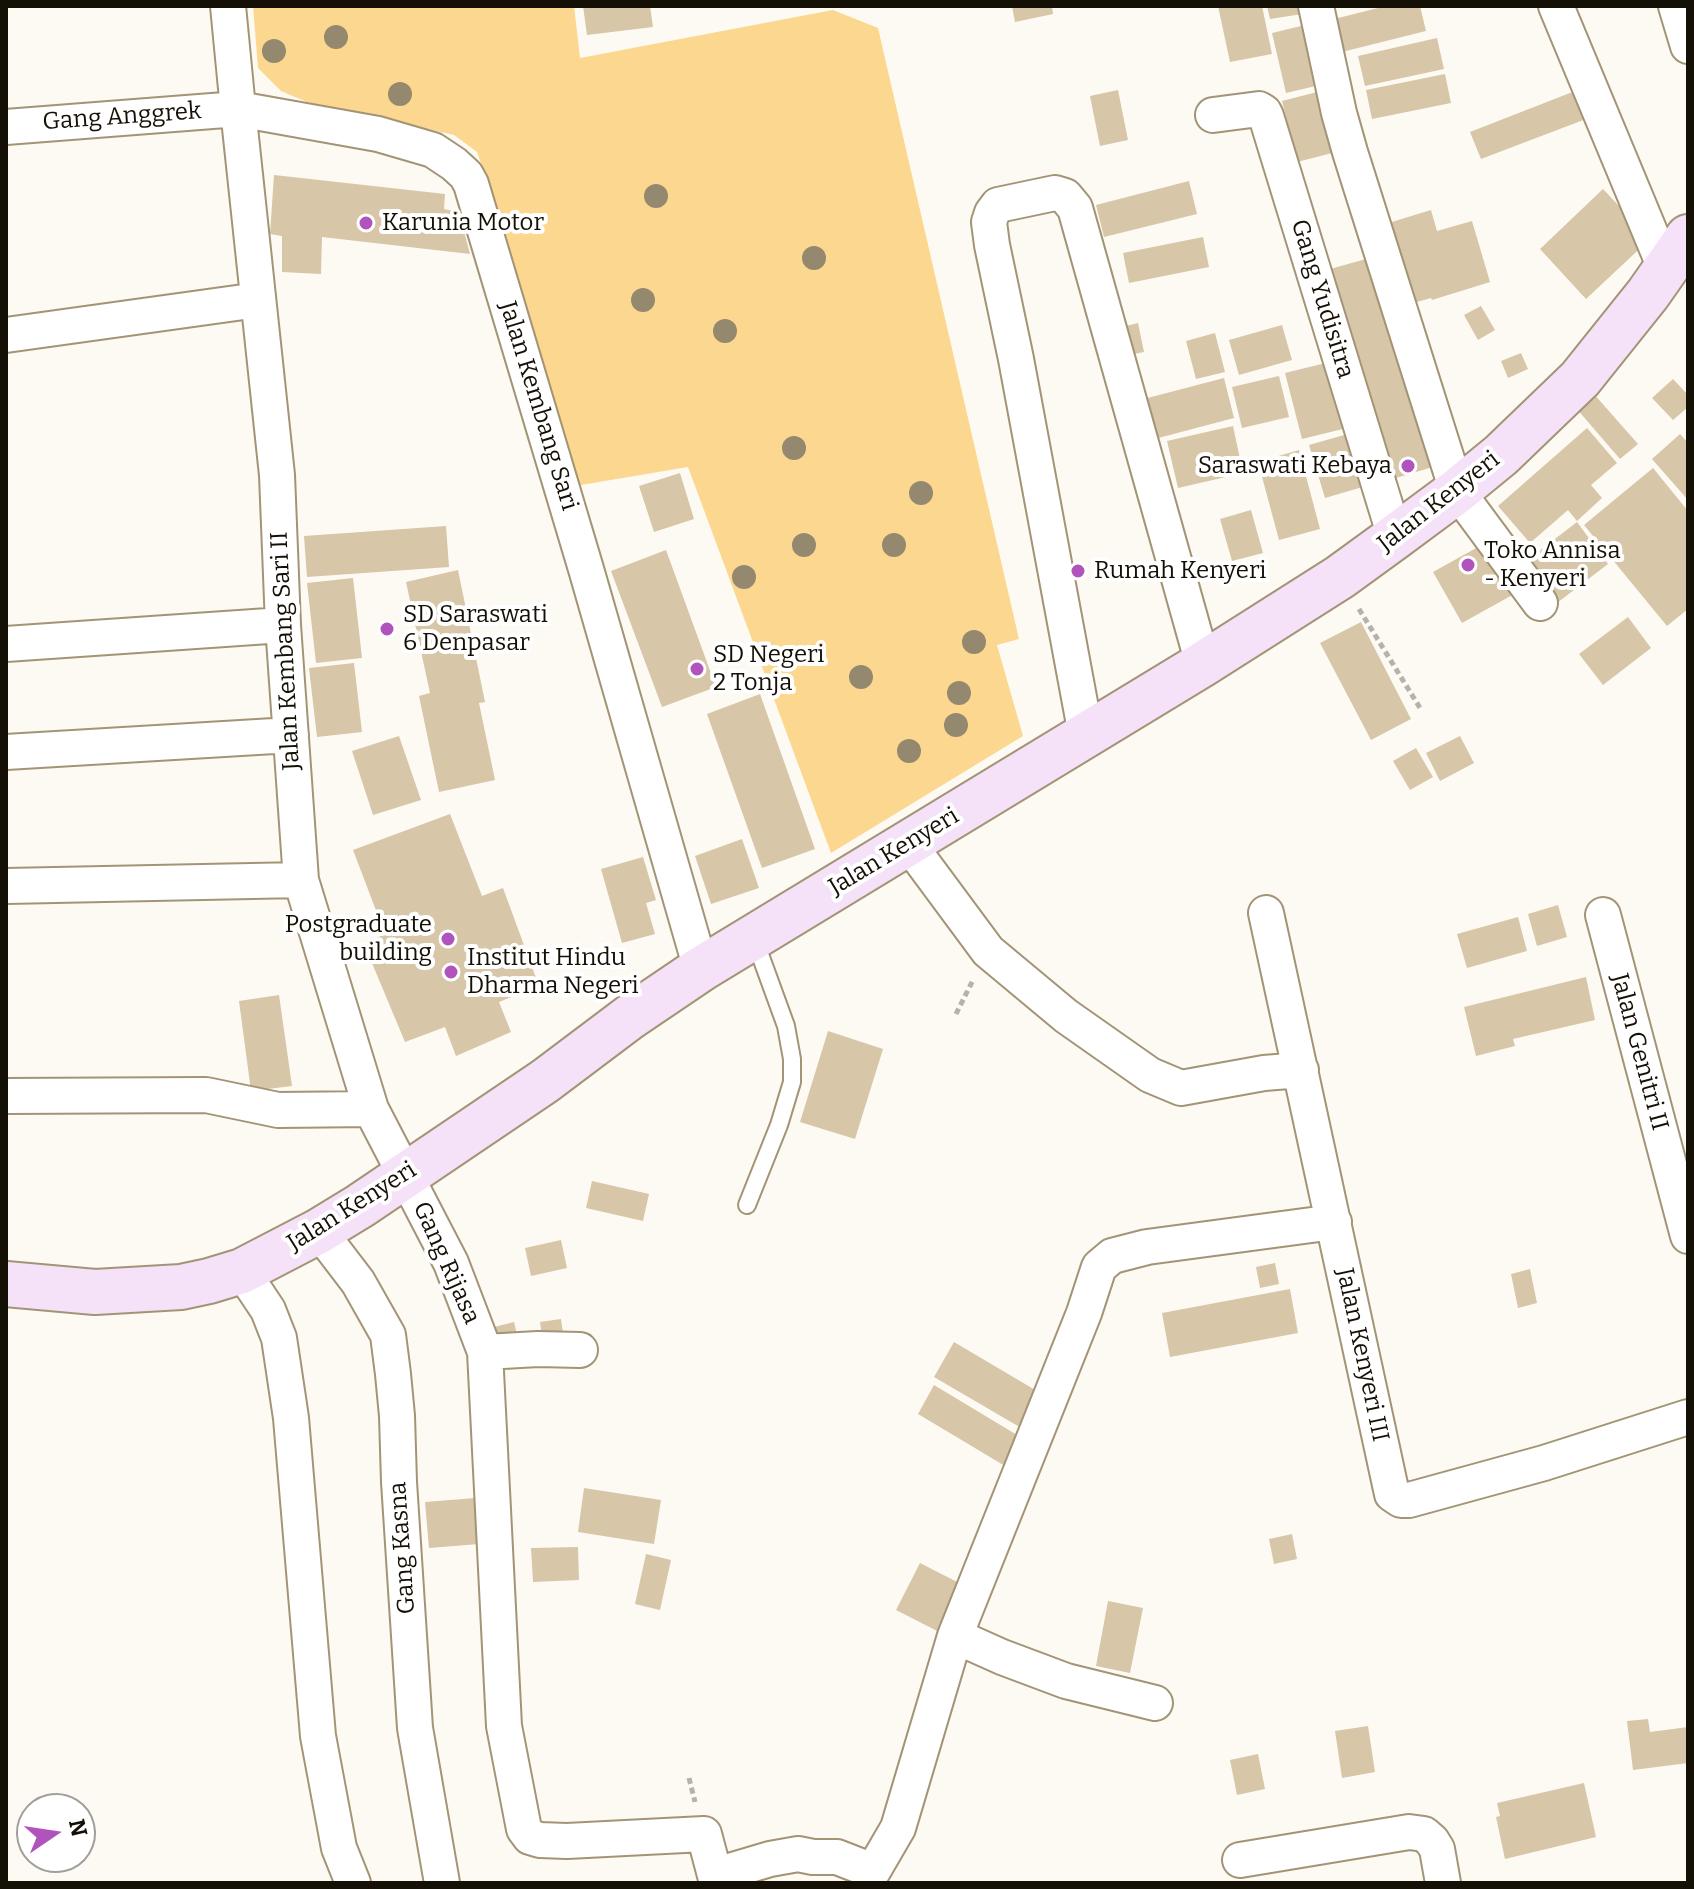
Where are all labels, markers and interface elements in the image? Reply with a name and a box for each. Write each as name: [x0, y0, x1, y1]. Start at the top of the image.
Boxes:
street label: Gang Anggrek: [42, 97, 202, 137]
place label: Karunia Motor: [382, 209, 544, 237]
marker: Karunia Motor: [357, 214, 375, 232]
street label: Gang Yudisitra: [1284, 216, 1360, 382]
street label: Jalan Kembang Sari: [492, 298, 584, 514]
street label: Jalan Kenyeri: [1372, 446, 1506, 558]
place label: Saraswati Kebaya: [1198, 452, 1392, 480]
marker: Saraswati Kebaya: [1399, 457, 1417, 475]
street label: Jalan Kembang Sari II: [265, 531, 307, 771]
place label: Toko Annisa - Kenyeri: [1484, 537, 1621, 593]
marker: Toko Annisa - Kenyeri: [1459, 556, 1477, 574]
place label: Rumah Kenyeri: [1094, 557, 1266, 585]
marker: Rumah Kenyeri: [1069, 562, 1087, 580]
place label: SD Saraswati 6 Denpasar: [403, 601, 548, 657]
marker: SD Saraswati 6 Denpasar: [378, 620, 396, 638]
place label: SD Negeri 2 Tonja: [713, 641, 825, 697]
marker: SD Negeri 2 Tonja: [688, 660, 706, 678]
street label: Jalan Kenyeri: [824, 802, 964, 902]
place label: Postgraduate building: [285, 911, 432, 967]
marker: Postgraduate building: [439, 930, 457, 948]
place label: Institut Hindu Dharma Negeri: [467, 944, 639, 1000]
marker: Institut Hindu Dharma Negeri: [442, 963, 460, 981]
street label: Jalan Genitri II: [1604, 970, 1674, 1134]
street label: Jalan Kenyeri: [282, 1156, 422, 1258]
street label: Gang Rijasa: [406, 1197, 486, 1329]
street label: Jalan Kenyeri III: [1330, 1266, 1394, 1444]
street label: Gang Kasna: [384, 1481, 422, 1615]
north arrow: [16, 1793, 96, 1873]
text: N: [63, 1817, 93, 1839]

